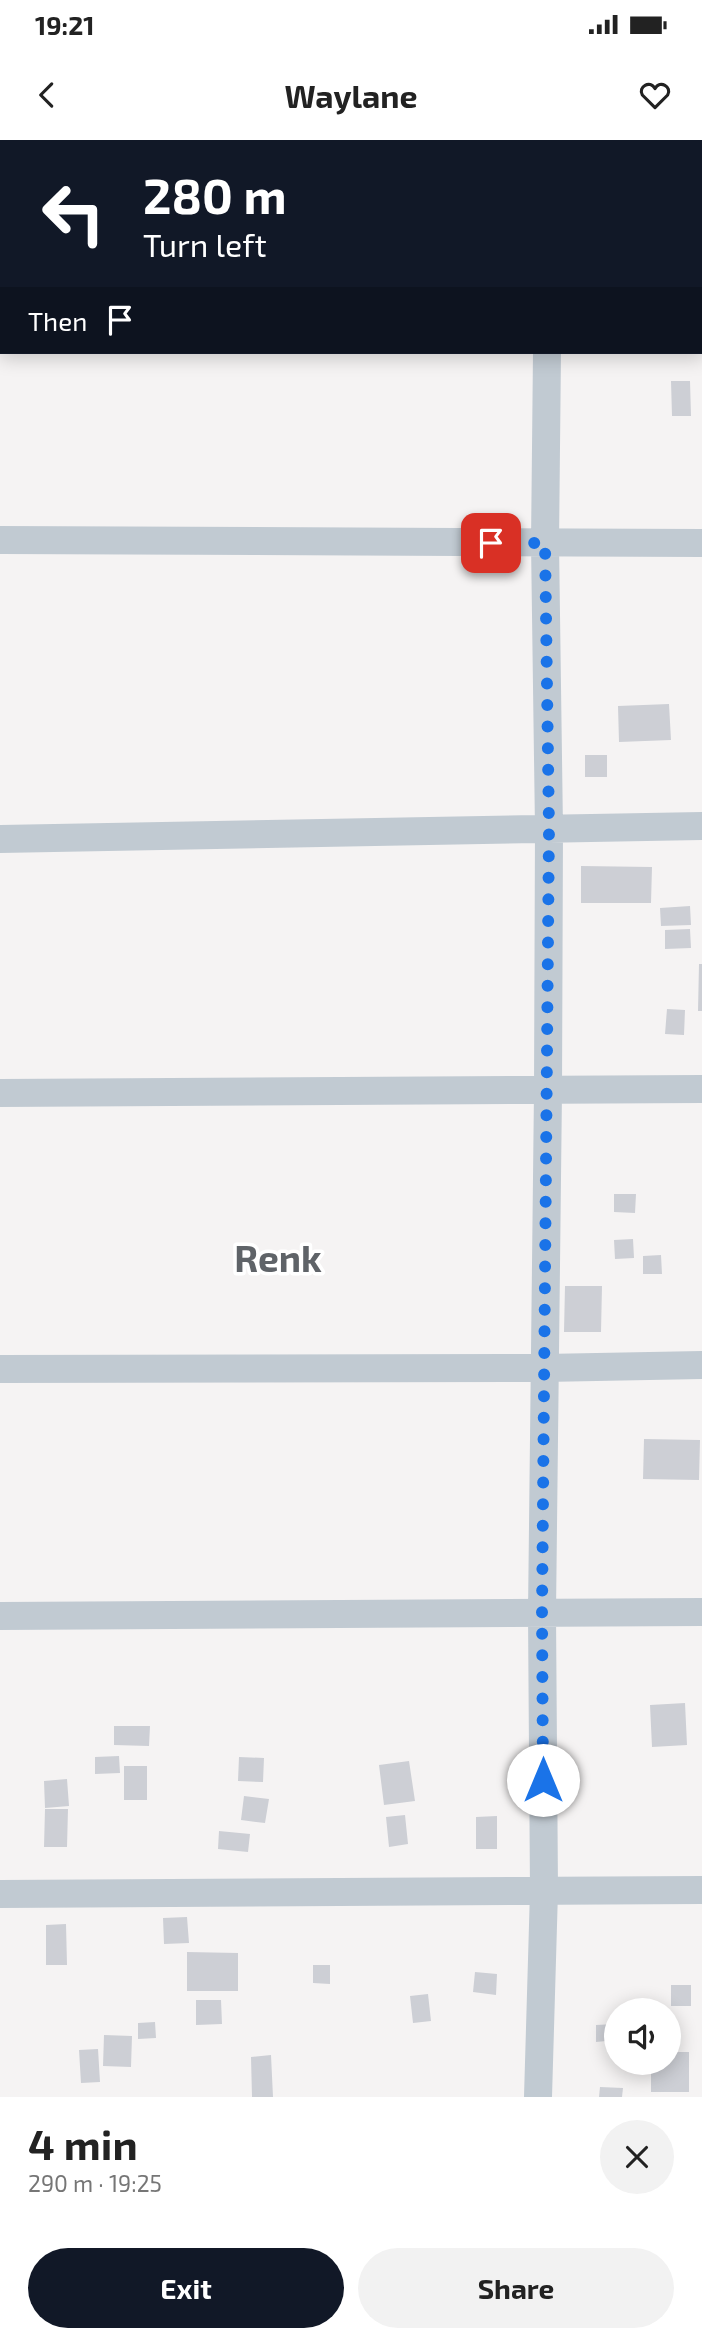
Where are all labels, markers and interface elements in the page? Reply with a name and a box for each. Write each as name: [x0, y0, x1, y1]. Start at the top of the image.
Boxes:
text: 19:21: [35, 9, 95, 40]
icon: back: [28, 76, 66, 114]
text: Waylane: [284, 76, 418, 114]
icon: heart: [636, 76, 674, 114]
text: 280 m: [143, 165, 287, 224]
icon: left: [28, 168, 119, 259]
text: Turn left: [143, 225, 267, 263]
icon: arrive: [101, 301, 139, 339]
text: Then: [28, 305, 87, 336]
pin: [461, 513, 521, 573]
icon: arrive: [472, 524, 510, 562]
district label: Renk: [234, 1235, 322, 1279]
position arrow: [506, 1743, 580, 1817]
map controls: [604, 1998, 681, 2075]
button: sound: [604, 1998, 681, 2075]
text: 4 min: [28, 2118, 138, 2168]
button: close: [600, 2120, 674, 2194]
text: 290 m · 19:25: [28, 2169, 162, 2197]
button: Exit: [28, 2248, 344, 2328]
button: Share: [358, 2248, 674, 2328]

